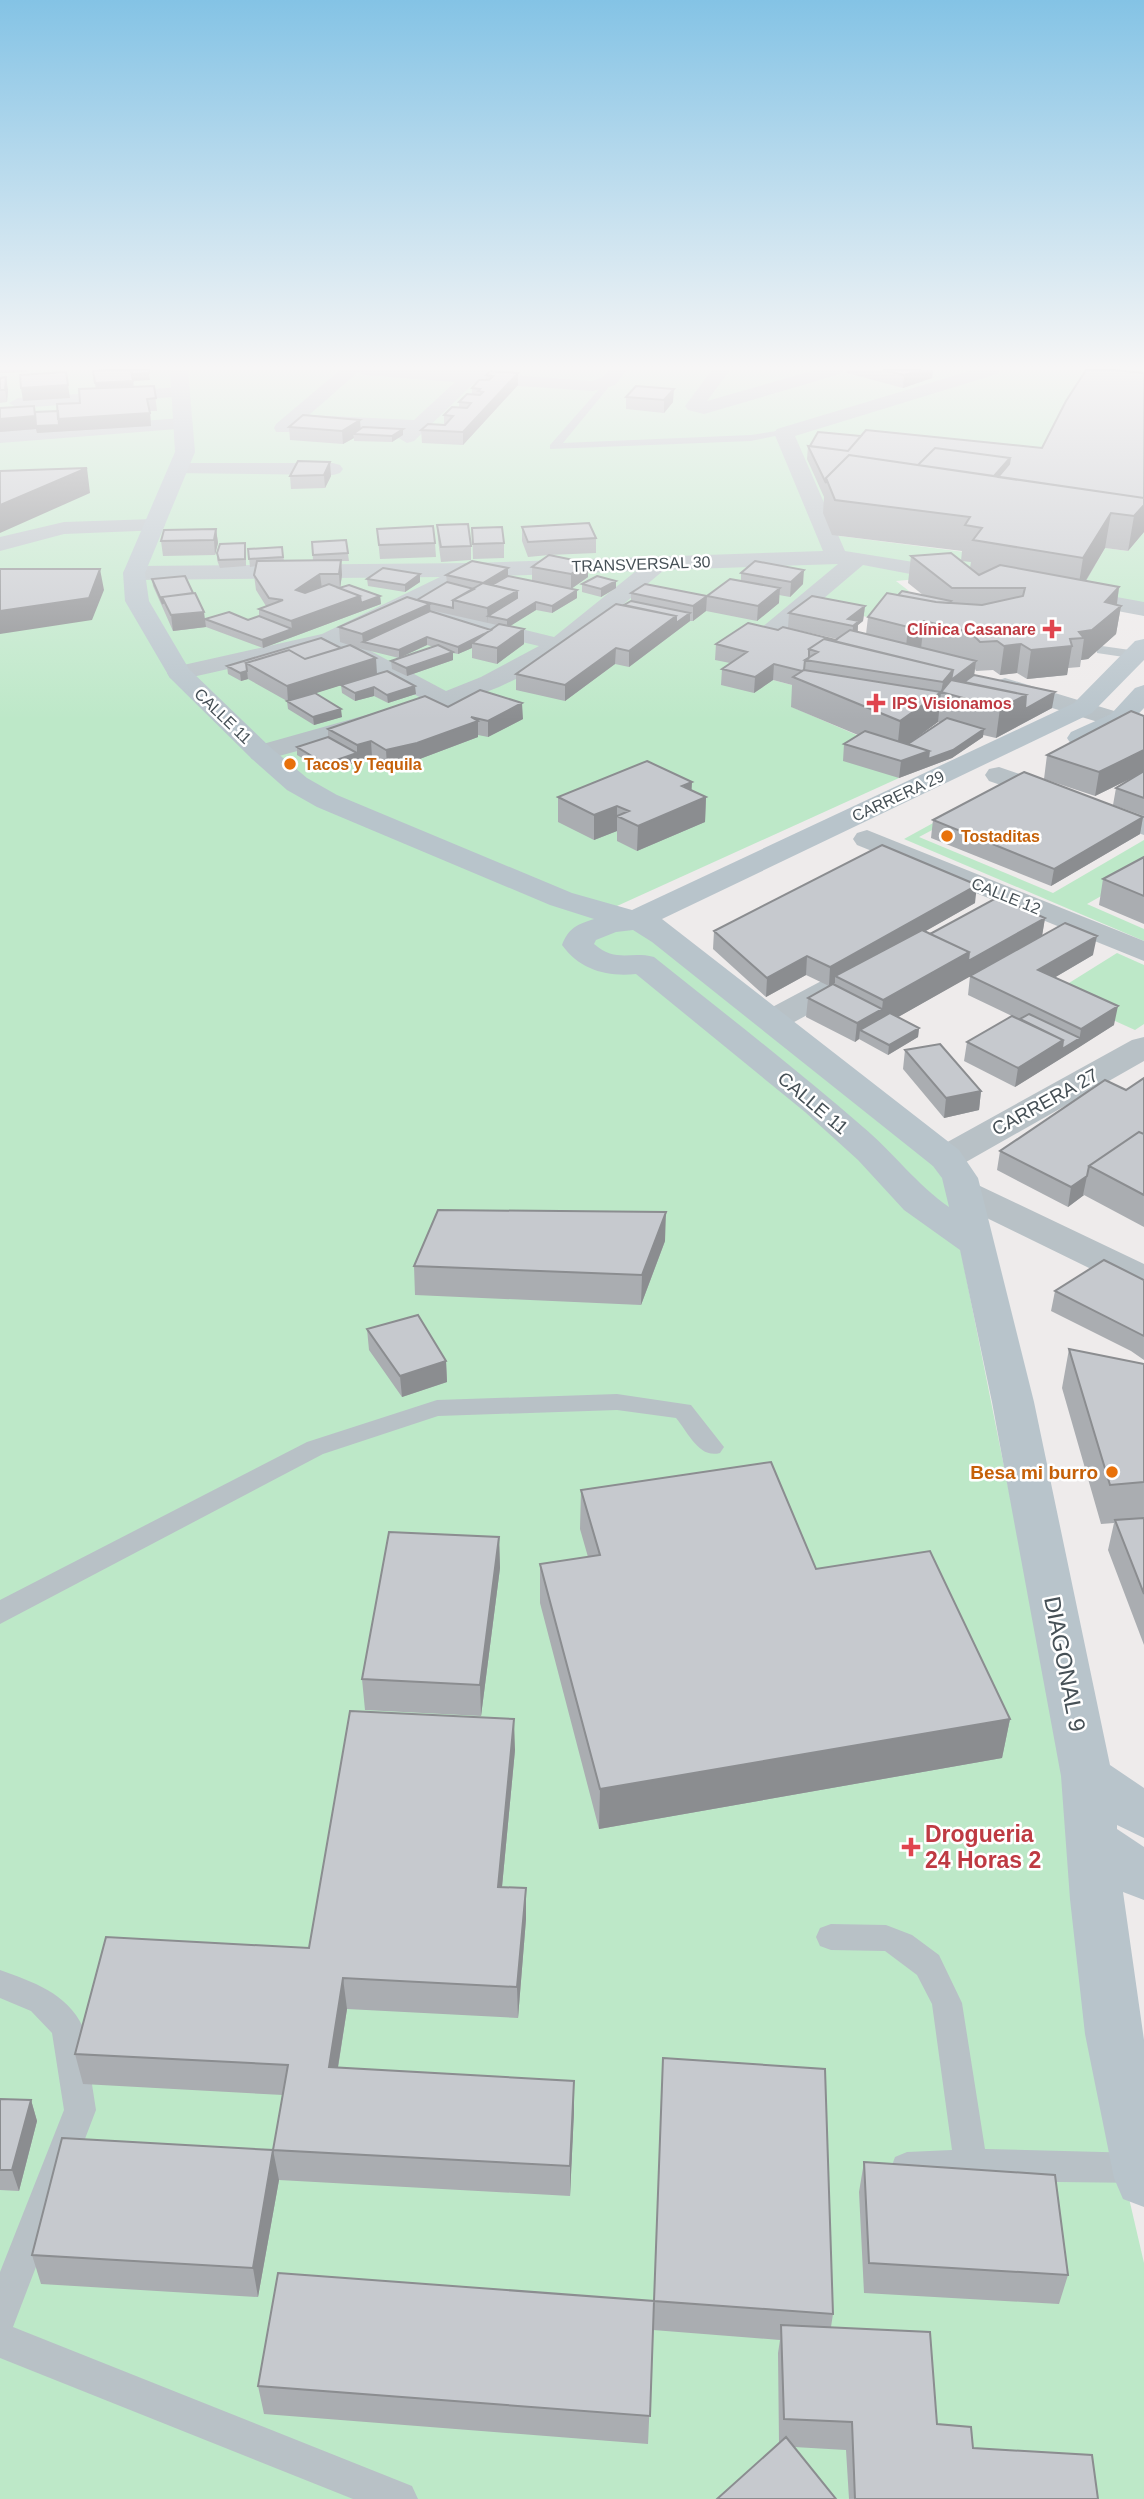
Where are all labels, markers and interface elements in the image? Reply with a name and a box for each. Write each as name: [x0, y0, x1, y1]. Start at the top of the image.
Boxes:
street label: TRANSVERSAL 30: [571, 553, 711, 575]
marker: Clínica Casanare: [1042, 619, 1062, 639]
place label: Clínica Casanare: [907, 621, 1036, 638]
street label: CALLE 11: [191, 685, 255, 747]
marker: IPS Visionamos: [866, 693, 886, 713]
place label: IPS Visionamos: [892, 695, 1012, 712]
marker: Tacos y Tequila: [282, 756, 298, 772]
place label: Tacos y Tequila: [304, 756, 422, 773]
street label: CARRERA 29: [849, 767, 947, 825]
marker: Tostaditas: [939, 828, 955, 844]
place label: Tostaditas: [961, 828, 1040, 845]
street label: CALLE 12: [969, 874, 1043, 918]
street label: CARRERA 27: [988, 1064, 1102, 1140]
street label: CALLE 11: [774, 1068, 852, 1138]
place label: Besa mi burro: [970, 1462, 1098, 1483]
marker: Besa mi burro: [1104, 1464, 1120, 1480]
street label: DIAGONAL 9: [1039, 1594, 1091, 1734]
place label: Drogueria 24 Horas 2: [925, 1821, 1041, 1873]
marker: Drogueria 24 Horas 2: [903, 1839, 919, 1855]

